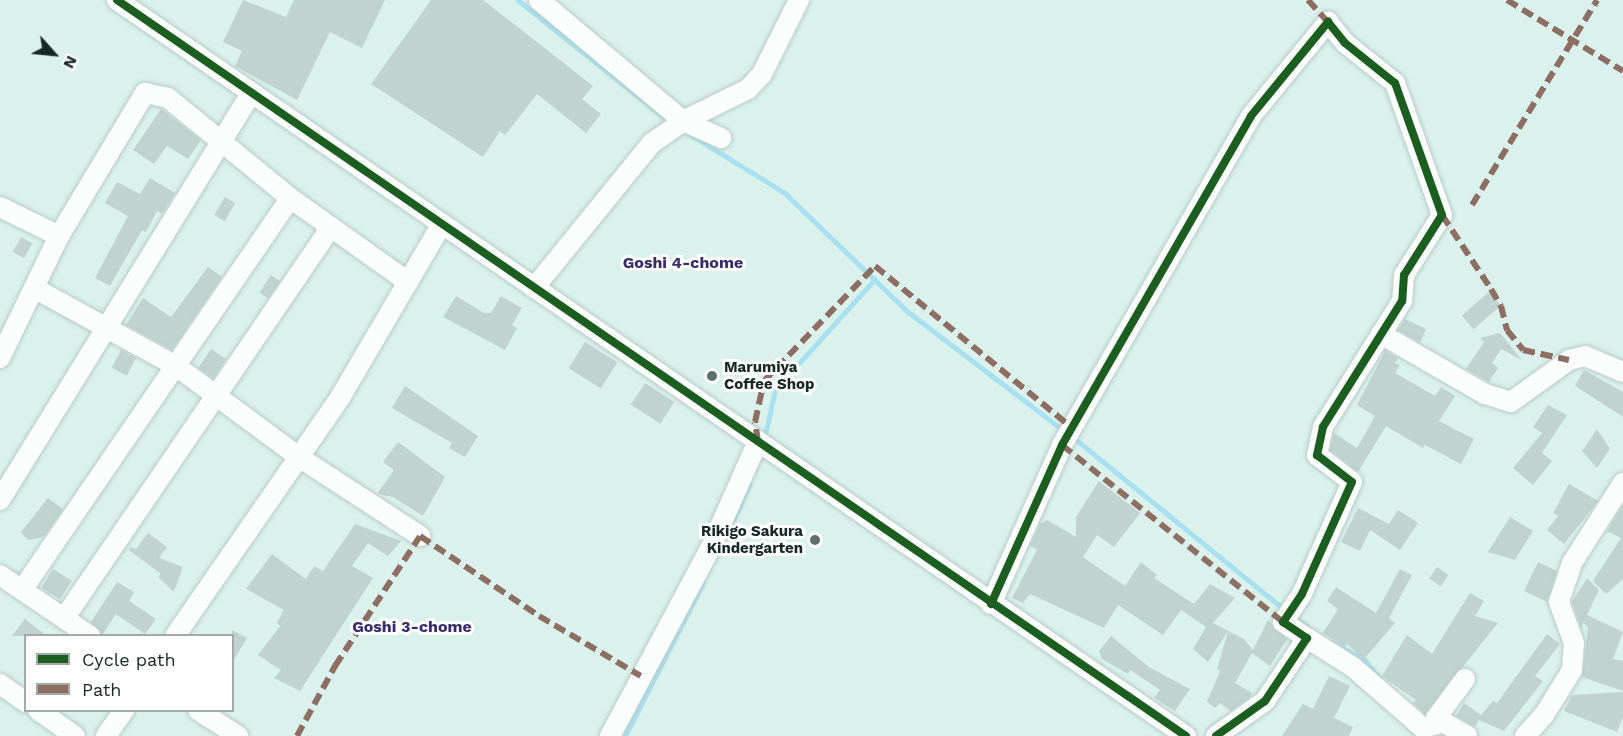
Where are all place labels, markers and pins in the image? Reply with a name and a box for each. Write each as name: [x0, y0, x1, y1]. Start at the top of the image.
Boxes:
place label: Marumiya Coffee Shop: [724, 358, 814, 393]
marker: Marumiya Coffee Shop: [705, 369, 719, 383]
place label: Rikigo Sakura Kindergarten: [701, 522, 803, 557]
marker: Rikigo Sakura Kindergarten: [808, 533, 822, 547]

